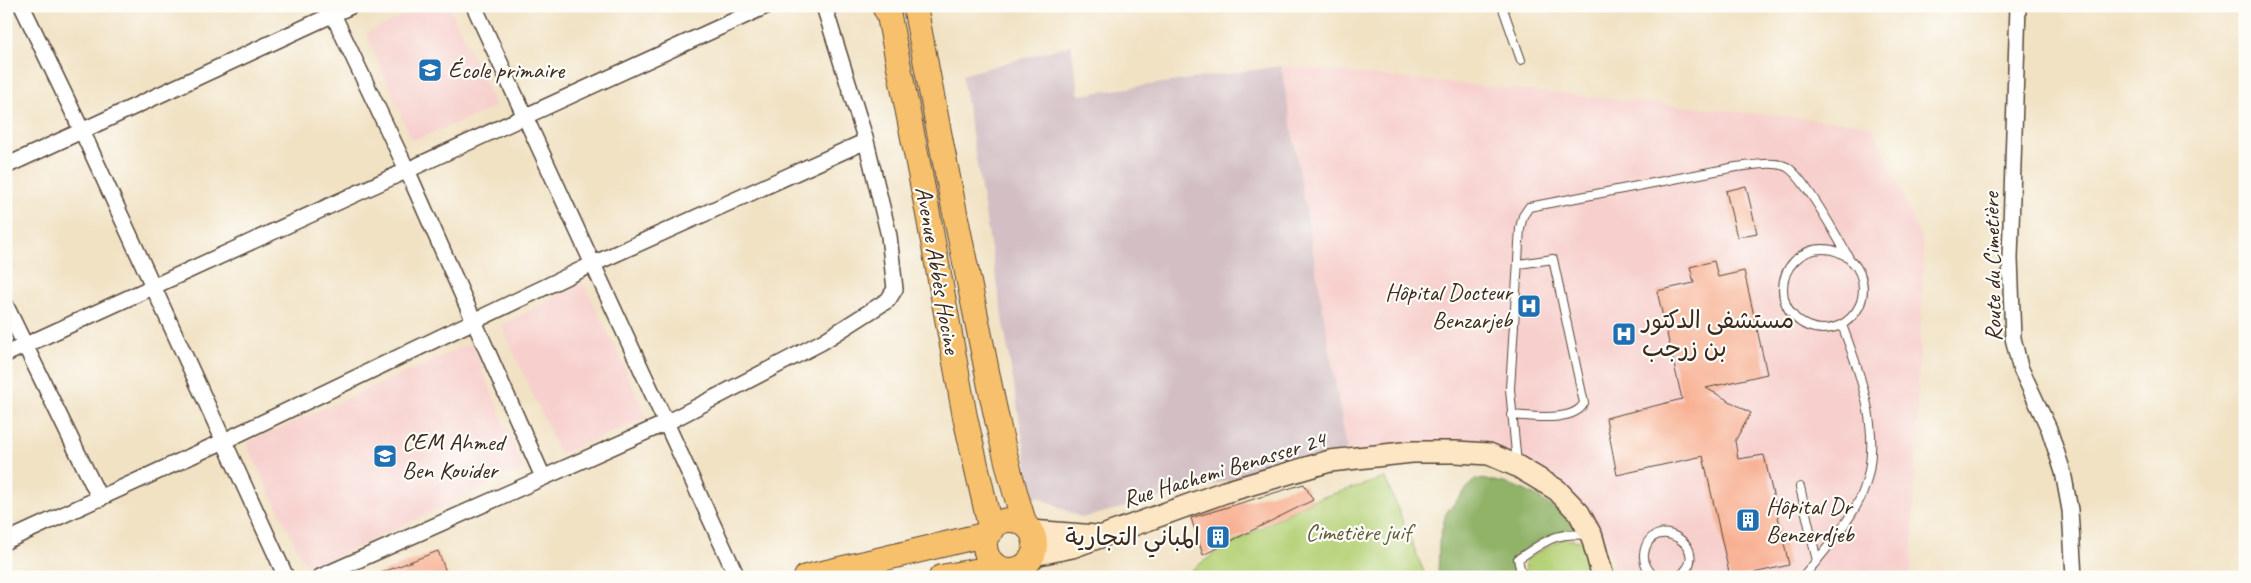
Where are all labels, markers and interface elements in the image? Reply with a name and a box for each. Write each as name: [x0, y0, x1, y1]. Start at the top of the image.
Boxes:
place label: École primaire: [448, 55, 566, 85]
school or university icon: École primaire: [417, 57, 443, 83]
street label: Avenue Abbès Hocine: [909, 184, 968, 358]
street label: Route du Cimetière: [1976, 190, 2008, 342]
place label: Hôpital Docteur Benzarjeb: [1385, 277, 1514, 335]
hospital icon: Hôpital Docteur Benzarjeb: [1516, 293, 1542, 319]
place label: مستشفى الدكتور بن زرجب: [1640, 305, 1794, 363]
hospital icon: مستشفى الدكتور بن زرجب: [1611, 321, 1637, 347]
street label: Rue Hachemi Benasser 24: [1119, 423, 1331, 514]
place label: CEM Ahmed Ben Kouider: [402, 427, 508, 485]
school or university icon: CEM Ahmed Ben Kouider: [372, 443, 398, 469]
place label: Hôpital Dr Benzerdjeb: [1766, 491, 1855, 549]
building icon: Hôpital Dr Benzerdjeb: [1735, 507, 1761, 533]
park label: Cimetière juif: [1306, 517, 1416, 547]
place label: المباني التجارية: [1065, 522, 1200, 558]
building icon: المباني التجارية: [1205, 524, 1231, 550]

